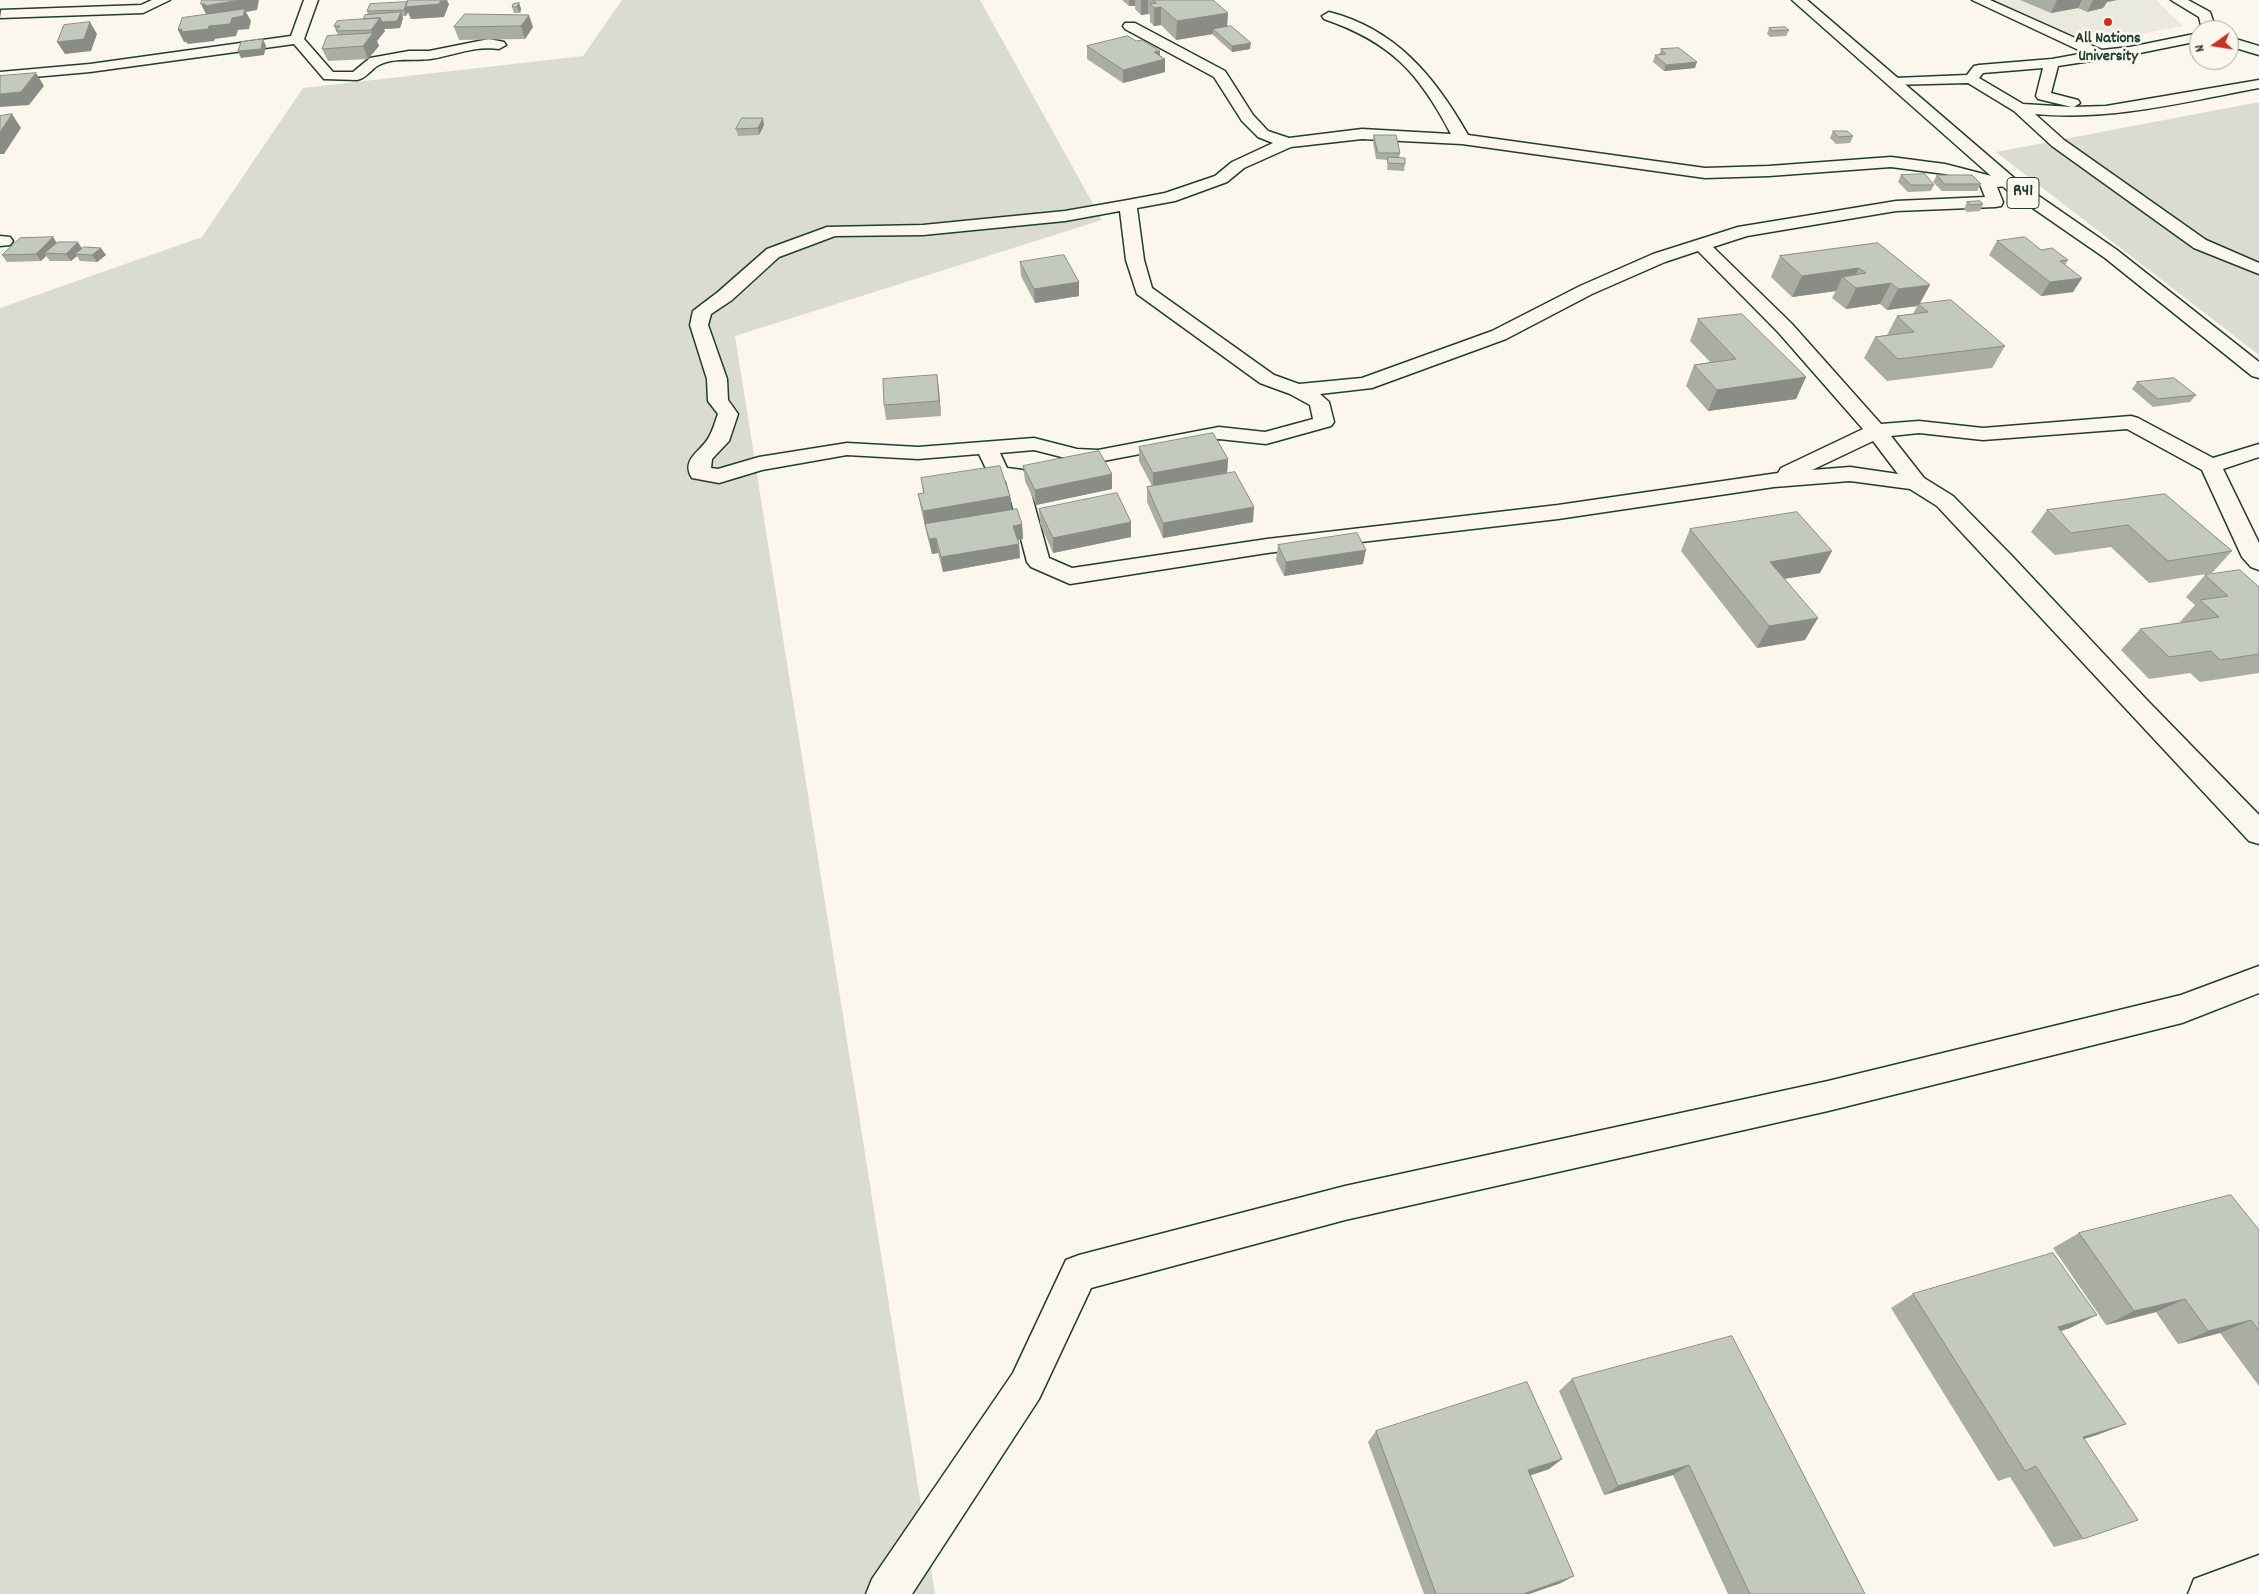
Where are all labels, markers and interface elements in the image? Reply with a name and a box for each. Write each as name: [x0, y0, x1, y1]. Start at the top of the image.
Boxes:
marker: All Nations University: [2102, 16, 2114, 28]
north arrow: [2189, 20, 2239, 70]
place label: All Nations University: [2075, 30, 2141, 68]
text: N: [2190, 43, 2211, 54]
road number: R41: [2007, 178, 2039, 208]

